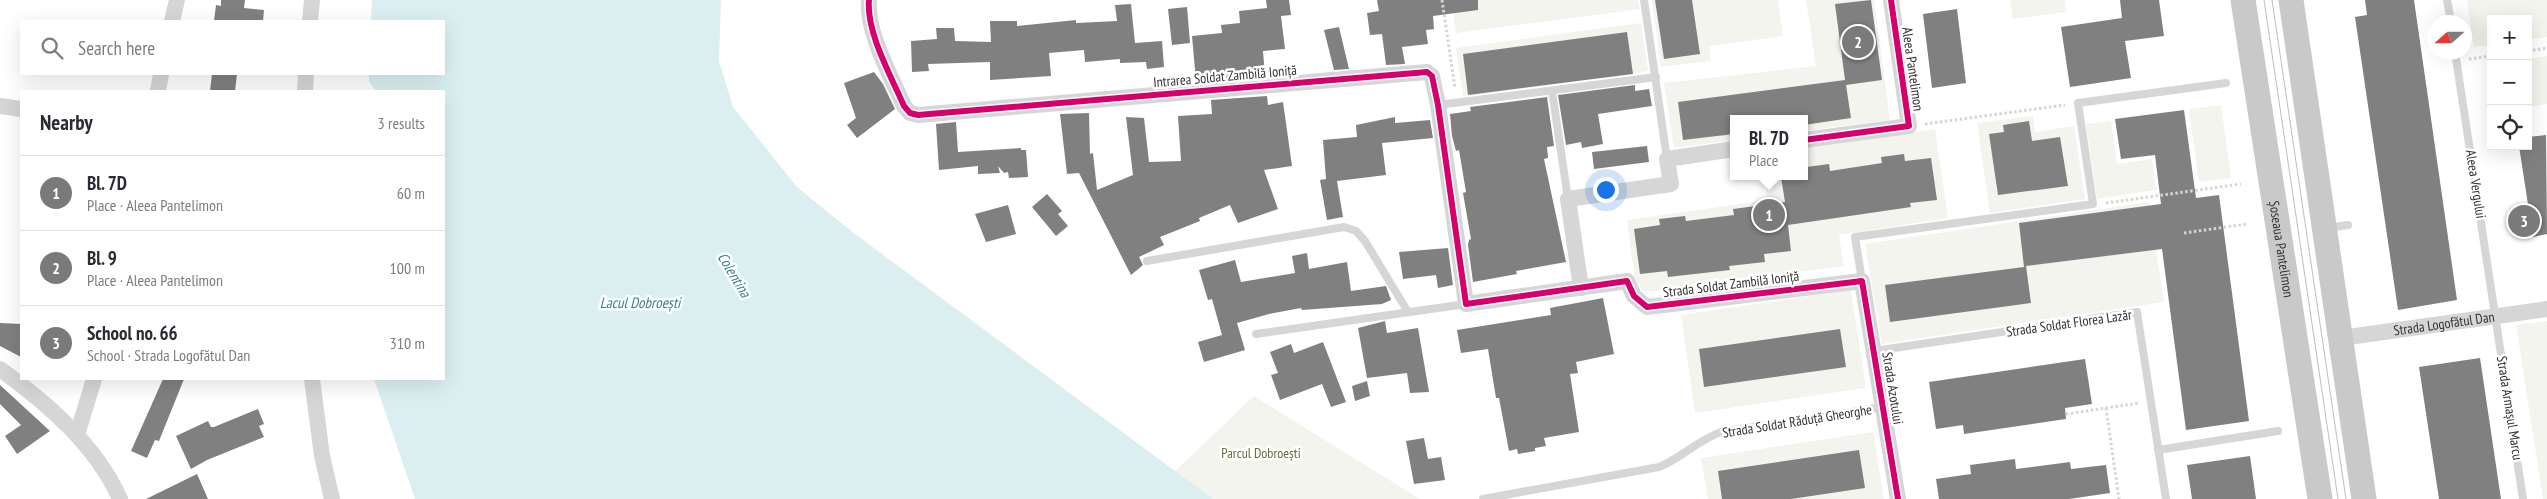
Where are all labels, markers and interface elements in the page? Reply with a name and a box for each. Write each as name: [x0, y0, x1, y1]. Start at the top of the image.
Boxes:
north arrow: [2427, 15, 2472, 60]
map controls: [2487, 15, 2532, 150]
button: +: [2487, 15, 2532, 60]
search box: [20, 20, 445, 75]
pin: 2: [1842, 23, 1874, 61]
street label: Aleea Pantelimon: [1898, 26, 1928, 112]
icon: search: [38, 34, 66, 62]
text: Search here: [78, 36, 155, 60]
button: −: [2487, 60, 2532, 105]
street label: Intrarea Soldat Zambilă Ioniță: [1153, 61, 1297, 91]
button: locate: [2487, 105, 2532, 150]
text: Nearby: [40, 109, 93, 136]
text: 3 results: [378, 113, 425, 133]
popup: [1730, 115, 1808, 180]
text: Bl. 7D: [1749, 126, 1789, 150]
street label: Aleea Vergului: [2462, 148, 2490, 220]
text: Place: [1749, 150, 1778, 170]
text: Bl. 7D: [87, 171, 127, 195]
your location: [1593, 177, 1619, 203]
text: 1: [52, 183, 60, 203]
text: 60 m: [397, 183, 425, 203]
text: Place · Aleea Pantelimon: [87, 195, 223, 215]
pin: 1: [1753, 196, 1785, 234]
street label: Șoseaua Pantelimon: [2265, 199, 2298, 299]
pin: 3: [2508, 202, 2540, 240]
text: Bl. 9: [87, 246, 117, 270]
water label: Colentina: [714, 249, 756, 302]
text: 2: [52, 258, 60, 278]
text: 100 m: [390, 258, 425, 278]
street label: Strada Soldat Zambilă Ioniță: [1662, 267, 1800, 301]
text: Place · Aleea Pantelimon: [87, 270, 223, 290]
water label: Lacul Dobroești: [600, 293, 682, 312]
street label: Strada Soldat Florea Lazăr: [2005, 305, 2133, 341]
street label: Strada Logofătul Dan: [2392, 308, 2496, 340]
text: School no. 66: [87, 321, 178, 345]
text: 3: [52, 333, 60, 353]
text: 310 m: [390, 333, 425, 353]
text: School · Strada Logofătul Dan: [87, 345, 250, 365]
street label: Strada Azotului: [1878, 350, 1908, 426]
street label: Strada Armașul Marcu: [2493, 355, 2527, 461]
street label: Strada Soldat Răduță Gheorghe: [1721, 400, 1873, 442]
park label: Parcul Dobroești: [1221, 444, 1301, 462]

